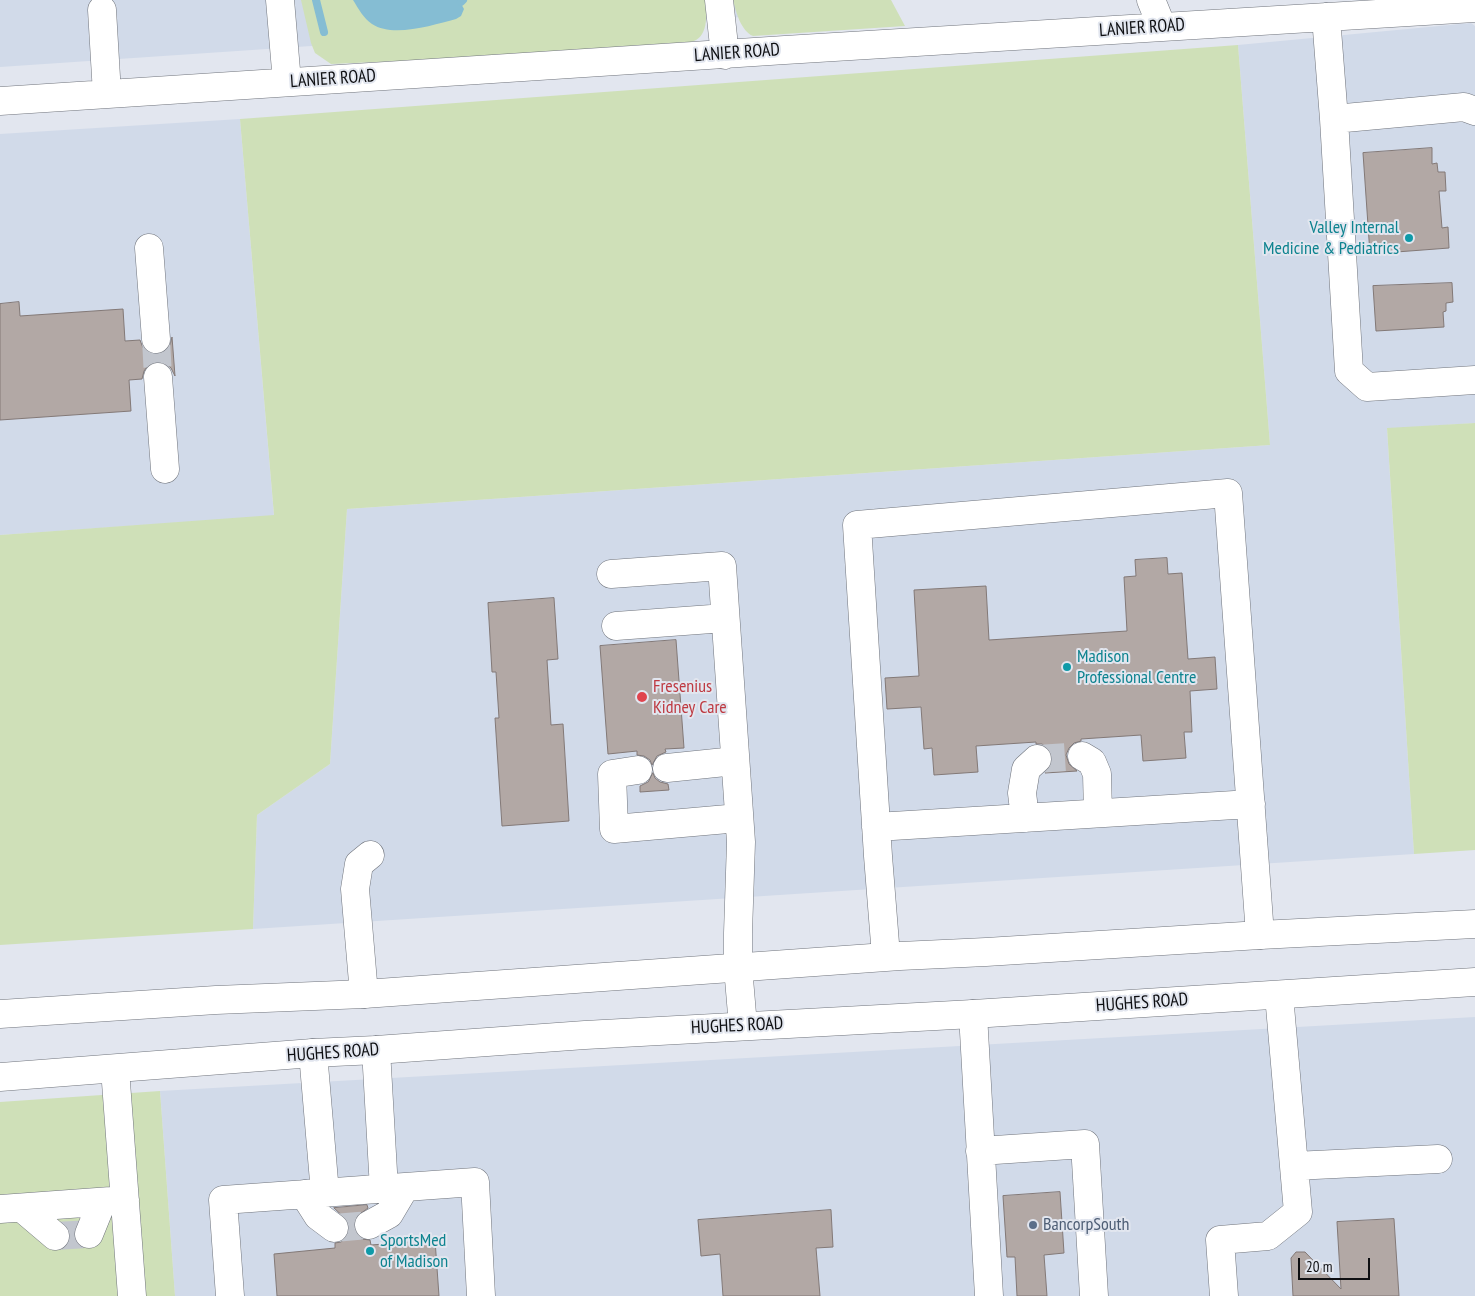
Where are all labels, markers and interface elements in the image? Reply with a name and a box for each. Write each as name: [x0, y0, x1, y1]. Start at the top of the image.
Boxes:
street label: LANIER ROAD: [1098, 14, 1186, 42]
street label: LANIER ROAD: [693, 39, 781, 67]
street label: LANIER ROAD: [289, 65, 377, 93]
place label: Valley Internal Medicine & Pediatrics: [1263, 217, 1399, 260]
marker: Valley Internal Medicine & Pediatrics: [1403, 232, 1415, 244]
place label: Madison Professional Centre: [1077, 646, 1196, 689]
marker: Madison Professional Centre: [1061, 661, 1073, 673]
place label: Fresenius Kidney Care: [653, 676, 727, 719]
marker: Fresenius Kidney Care: [635, 690, 649, 704]
street label: HUGHES ROAD: [1095, 989, 1189, 1017]
street label: HUGHES ROAD: [690, 1013, 784, 1039]
street label: HUGHES ROAD: [286, 1039, 380, 1067]
place label: BancorpSouth: [1043, 1214, 1129, 1236]
marker: BancorpSouth: [1027, 1219, 1039, 1231]
place label: SportsMed of Madison: [380, 1230, 448, 1272]
marker: SportsMed of Madison: [364, 1245, 376, 1257]
scale bar: [1300, 1248, 1372, 1280]
text: 20 m: [1306, 1257, 1332, 1276]

